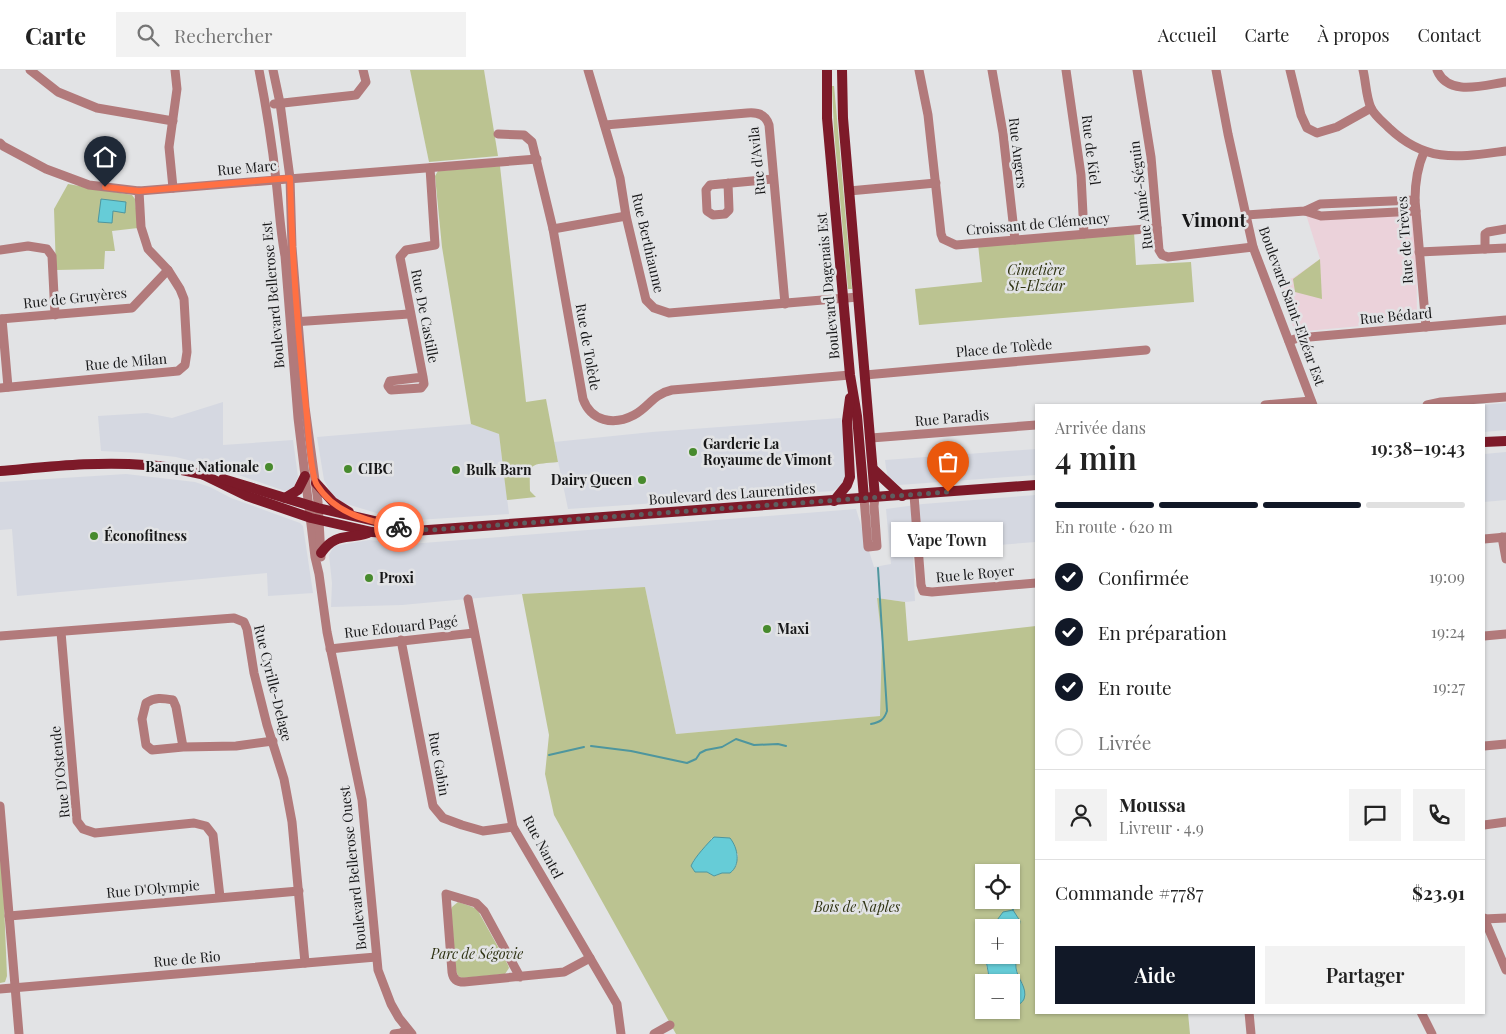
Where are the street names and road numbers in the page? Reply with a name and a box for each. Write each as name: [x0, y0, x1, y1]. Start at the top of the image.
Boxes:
street label: Rue de Kiel: [1078, 114, 1105, 186]
street label: Rue Angers: [1005, 116, 1032, 189]
street label: Rue d'Avila: [743, 126, 770, 196]
street label: Rue Aimé-Séguin: [1124, 139, 1157, 250]
street label: Rue Marc: [216, 155, 278, 180]
street label: Rue Berthiaume: [628, 191, 669, 295]
street label: Rue de Trèves: [1392, 196, 1417, 285]
street label: Croissant de Clémency: [965, 208, 1111, 239]
street label: Boulevard Dagenais Est: [812, 211, 843, 360]
street label: Boulevard Bellerose Est: [257, 220, 288, 369]
street label: Boulevard Saint-Elzéar Est: [1255, 224, 1330, 389]
street label: Rue De Castille: [407, 267, 444, 365]
street label: Rue de Gruyères: [22, 283, 128, 312]
street label: Rue de Tolède: [572, 302, 605, 392]
street label: Rue Bédard: [1359, 303, 1433, 328]
street label: Place de Tolède: [955, 334, 1053, 361]
street label: Rue de Milan: [84, 348, 168, 375]
street label: Rue Paradis: [914, 405, 990, 430]
street label: Boulevard des Laurentides: [648, 478, 816, 509]
street label: Rue le Royer: [935, 561, 1016, 586]
street label: Rue Edouard Pagé: [343, 611, 459, 642]
street label: Rue Cyrille-Delage: [250, 623, 297, 743]
street label: Rue D'Ostende: [45, 725, 74, 819]
street label: Rue Gabin: [425, 730, 455, 798]
street label: Boulevard Bellerose Ouest: [334, 784, 371, 951]
street label: Rue Nantel: [519, 812, 568, 882]
street label: Rue D'Olympie: [106, 875, 200, 902]
street label: Rue de Rio: [153, 946, 222, 971]

